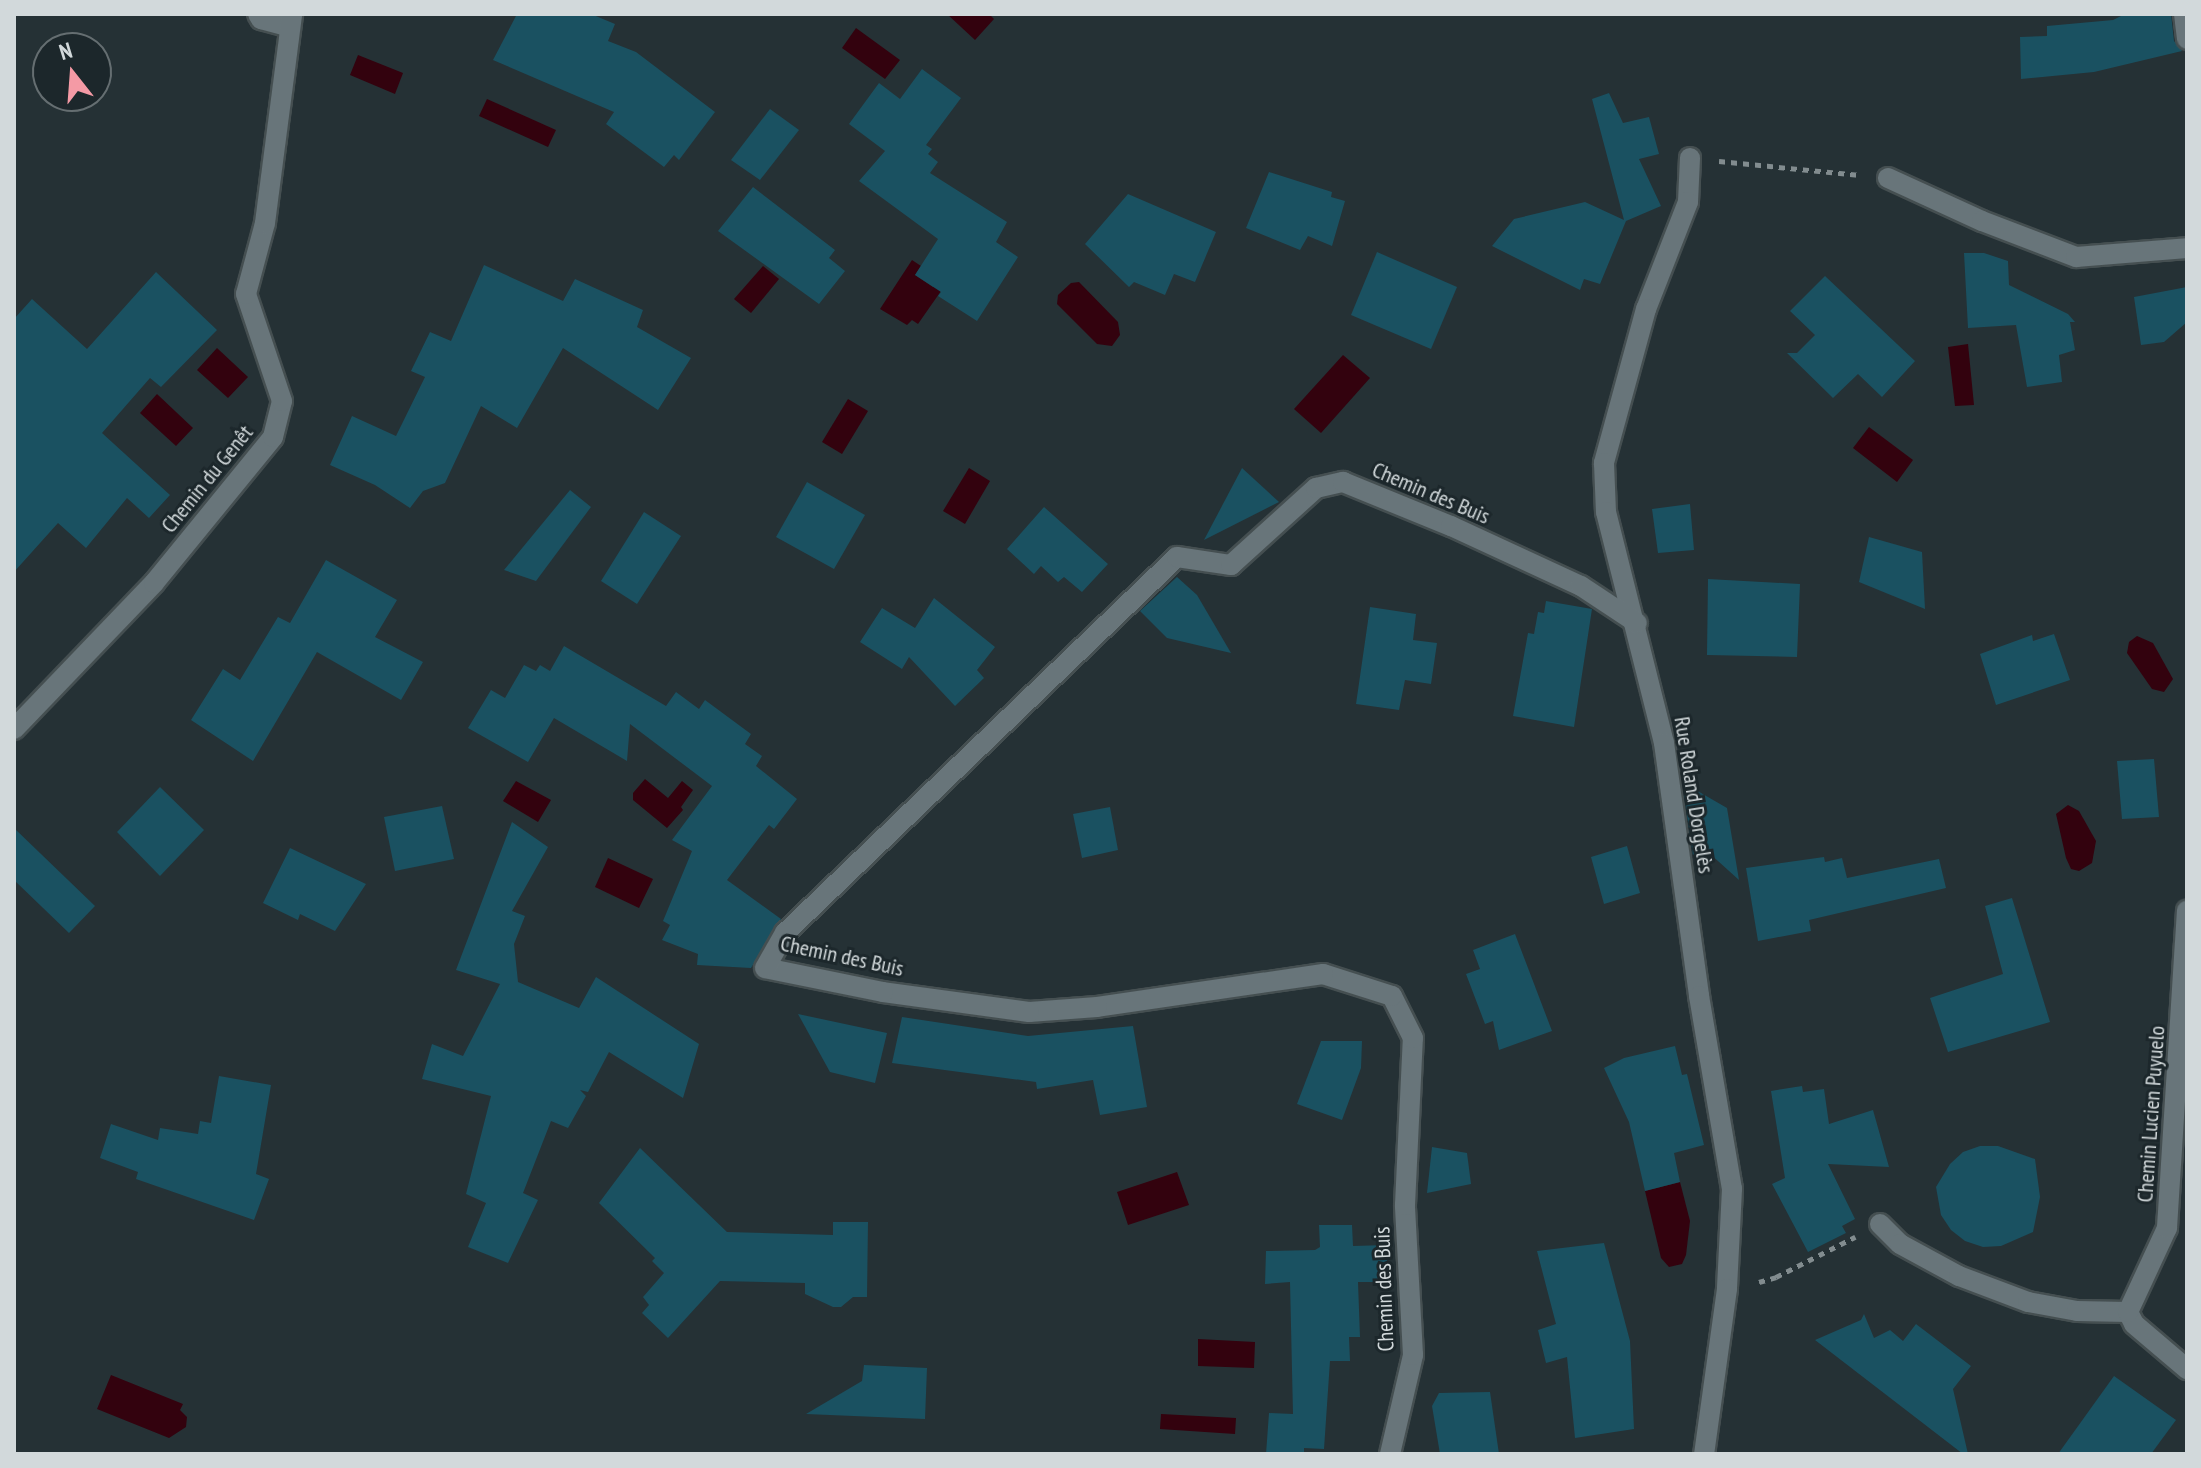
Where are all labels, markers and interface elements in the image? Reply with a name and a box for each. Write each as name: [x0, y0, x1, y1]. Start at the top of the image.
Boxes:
north arrow: [32, 32, 112, 112]
text: N: [56, 36, 75, 66]
street label: Chemin du Genêt: [156, 420, 258, 538]
street label: Chemin des Buis: [1368, 456, 1494, 530]
street label: Rue Roland Dorgelès: [1669, 715, 1719, 875]
street label: Chemin des Buis: [778, 930, 906, 982]
street label: Chemin Lucien Puyuelo: [2132, 1025, 2170, 1203]
street label: Chemin des Buis: [1369, 1226, 1399, 1352]

